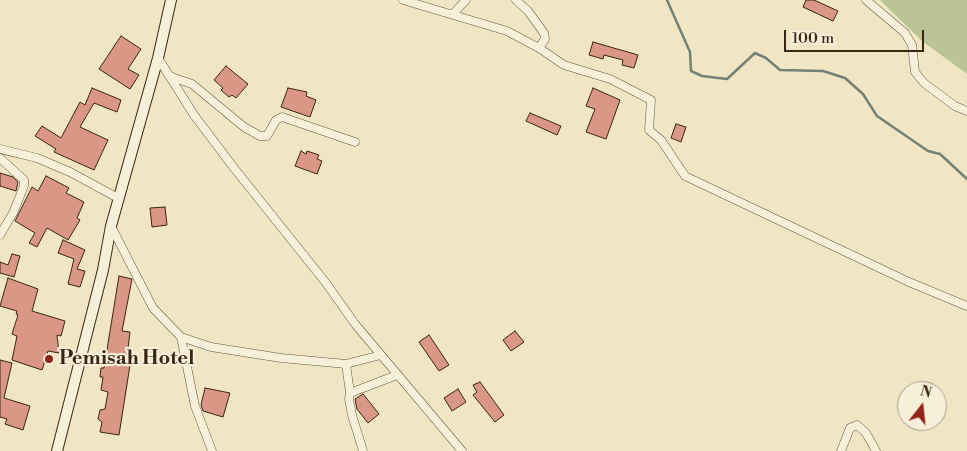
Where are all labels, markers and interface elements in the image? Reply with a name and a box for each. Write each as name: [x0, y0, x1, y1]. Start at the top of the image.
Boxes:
scale bar: [787, 20, 927, 52]
text: 100 m: [792, 29, 834, 48]
place label: Pemisah Hotel: [59, 347, 195, 371]
marker: Pemisah Hotel: [43, 353, 55, 365]
north arrow: [897, 381, 947, 431]
text: N: [918, 382, 934, 403]

